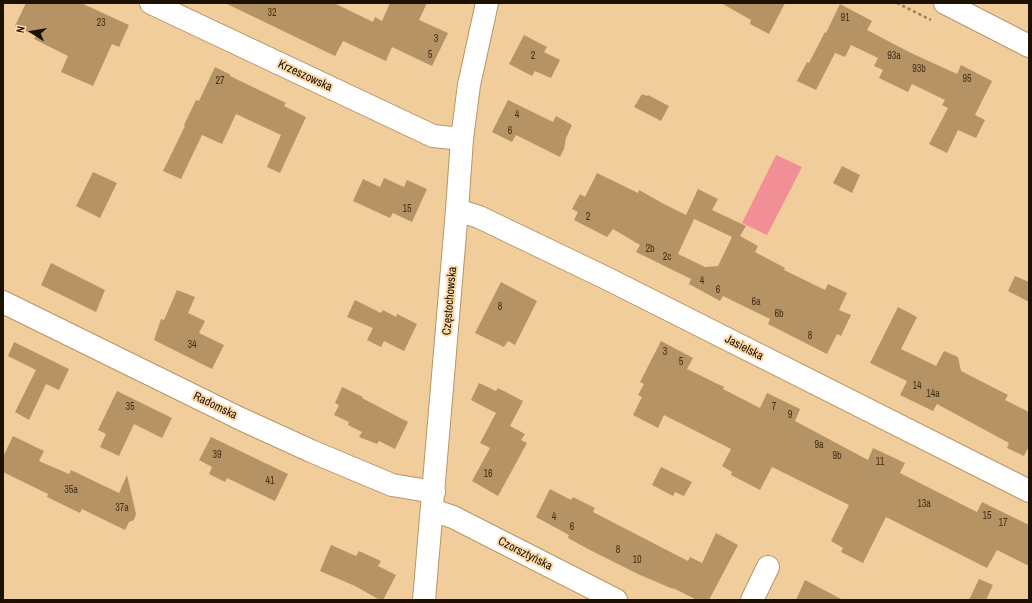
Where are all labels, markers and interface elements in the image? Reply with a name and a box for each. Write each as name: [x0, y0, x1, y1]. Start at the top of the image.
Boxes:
house number: 32: [267, 7, 277, 19]
north arrow: [12, 12, 52, 52]
house number: 91: [840, 12, 850, 24]
house number: 23: [96, 17, 106, 29]
text: N: [13, 25, 28, 34]
house number: 3: [434, 33, 438, 45]
house number: 5: [428, 49, 432, 61]
house number: 2: [531, 50, 535, 62]
house number: 93a: [887, 50, 901, 62]
street label: Krzeszowska: [276, 57, 334, 95]
house number: 93b: [912, 63, 926, 75]
house number: 95: [962, 73, 972, 85]
house number: 27: [215, 75, 225, 87]
house number: 4: [515, 109, 519, 121]
house number: 6: [508, 125, 512, 137]
house number: 15: [402, 203, 412, 215]
house number: 2: [586, 211, 590, 223]
house number: 2b: [645, 243, 655, 255]
house number: 2c: [663, 251, 671, 263]
street label: Częstochowska: [440, 266, 460, 336]
house number: 4: [700, 275, 704, 287]
house number: 6: [716, 284, 720, 296]
house number: 6a: [751, 296, 761, 308]
house number: 8: [498, 301, 502, 313]
house number: 6b: [774, 308, 784, 320]
house number: 8: [808, 330, 812, 342]
street label: Jasielska: [722, 332, 766, 364]
house number: 34: [187, 339, 197, 351]
house number: 3: [663, 346, 667, 358]
house number: 5: [679, 356, 683, 368]
house number: 14: [912, 380, 922, 392]
house number: 14a: [926, 388, 940, 400]
street label: Radomska: [191, 389, 239, 423]
house number: 35: [125, 401, 135, 413]
house number: 7: [772, 401, 776, 413]
house number: 9: [788, 409, 792, 421]
house number: 9a: [814, 439, 824, 451]
house number: 39: [212, 449, 222, 461]
house number: 9b: [832, 450, 842, 462]
house number: 11: [876, 456, 884, 468]
house number: 16: [483, 468, 493, 480]
house number: 41: [265, 475, 275, 487]
house number: 35a: [64, 484, 78, 496]
house number: 13a: [917, 498, 931, 510]
house number: 37a: [115, 502, 129, 514]
house number: 15: [982, 510, 992, 522]
house number: 4: [552, 511, 556, 523]
house number: 17: [998, 517, 1008, 529]
house number: 6: [570, 521, 574, 533]
street label: Czorsztyńska: [495, 534, 555, 574]
house number: 8: [616, 544, 620, 556]
house number: 10: [632, 554, 642, 566]

